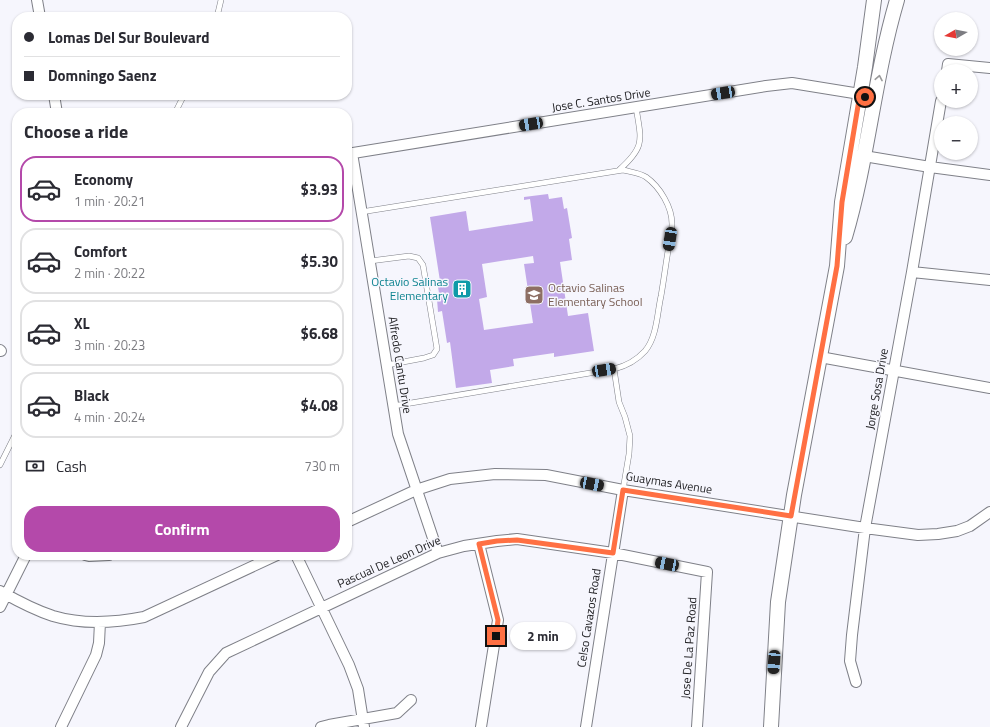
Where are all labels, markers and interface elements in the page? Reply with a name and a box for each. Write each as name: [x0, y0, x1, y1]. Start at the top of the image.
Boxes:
north arrow: [934, 12, 978, 56]
map controls: [934, 12, 978, 160]
text: Lomas Del Sur Boulevard: [48, 26, 209, 49]
text: Domningo Saenz: [48, 64, 156, 87]
button: +: [934, 64, 978, 108]
one-way arrow: [874, 75, 883, 81]
street label: Jose C. Santos Drive: [550, 82, 652, 117]
car: [710, 85, 736, 101]
route start: [856, 88, 874, 106]
car: [518, 116, 544, 132]
button: −: [934, 116, 978, 160]
text: Choose a ride: [24, 118, 128, 145]
text: Economy: [74, 168, 133, 191]
icon: car: [26, 171, 62, 207]
text: $3.93: [301, 178, 338, 201]
text: 1 min · 20:21: [74, 191, 145, 211]
car: [662, 226, 678, 252]
text: Comfort: [74, 240, 127, 263]
icon: car: [26, 243, 62, 279]
text: $5.30: [301, 250, 338, 273]
text: 2 min · 20:22: [74, 263, 145, 283]
place label: Octavio Salinas Elementary: [371, 272, 448, 305]
building icon: Octavio Salinas Elementary: [451, 278, 473, 300]
place label: Octavio Salinas Elementary School: [548, 278, 642, 311]
school or university icon: Octavio Salinas Elementary School: [523, 284, 545, 306]
text: XL: [74, 312, 90, 335]
icon: car: [26, 315, 62, 351]
street label: Alfredo Cantu Drive: [383, 315, 418, 415]
text: $6.68: [301, 322, 338, 345]
text: 3 min · 20:23: [74, 335, 145, 355]
street label: Jorge Sosa Drive: [860, 347, 893, 431]
car: [591, 362, 617, 378]
text: Black: [74, 384, 109, 407]
icon: car: [26, 387, 62, 423]
text: $4.08: [301, 394, 338, 417]
text: 4 min · 20:24: [74, 407, 145, 427]
icon: cash: [24, 455, 46, 477]
text: Cash: [56, 455, 87, 478]
text: 730 m: [304, 456, 340, 476]
street label: Guaymas Avenue: [624, 466, 714, 499]
car: [579, 476, 605, 492]
button: Confirm: [24, 506, 340, 552]
street label: Pascual De Leon Drive: [334, 530, 444, 593]
car: [654, 556, 680, 572]
street label: Celso Cavazos Road: [571, 567, 606, 669]
street label: Jose De La Paz Road: [675, 596, 702, 700]
callout: 2 min: [510, 622, 576, 650]
text: 2 min: [527, 626, 559, 646]
route end: [487, 627, 505, 645]
car: [767, 650, 781, 674]

